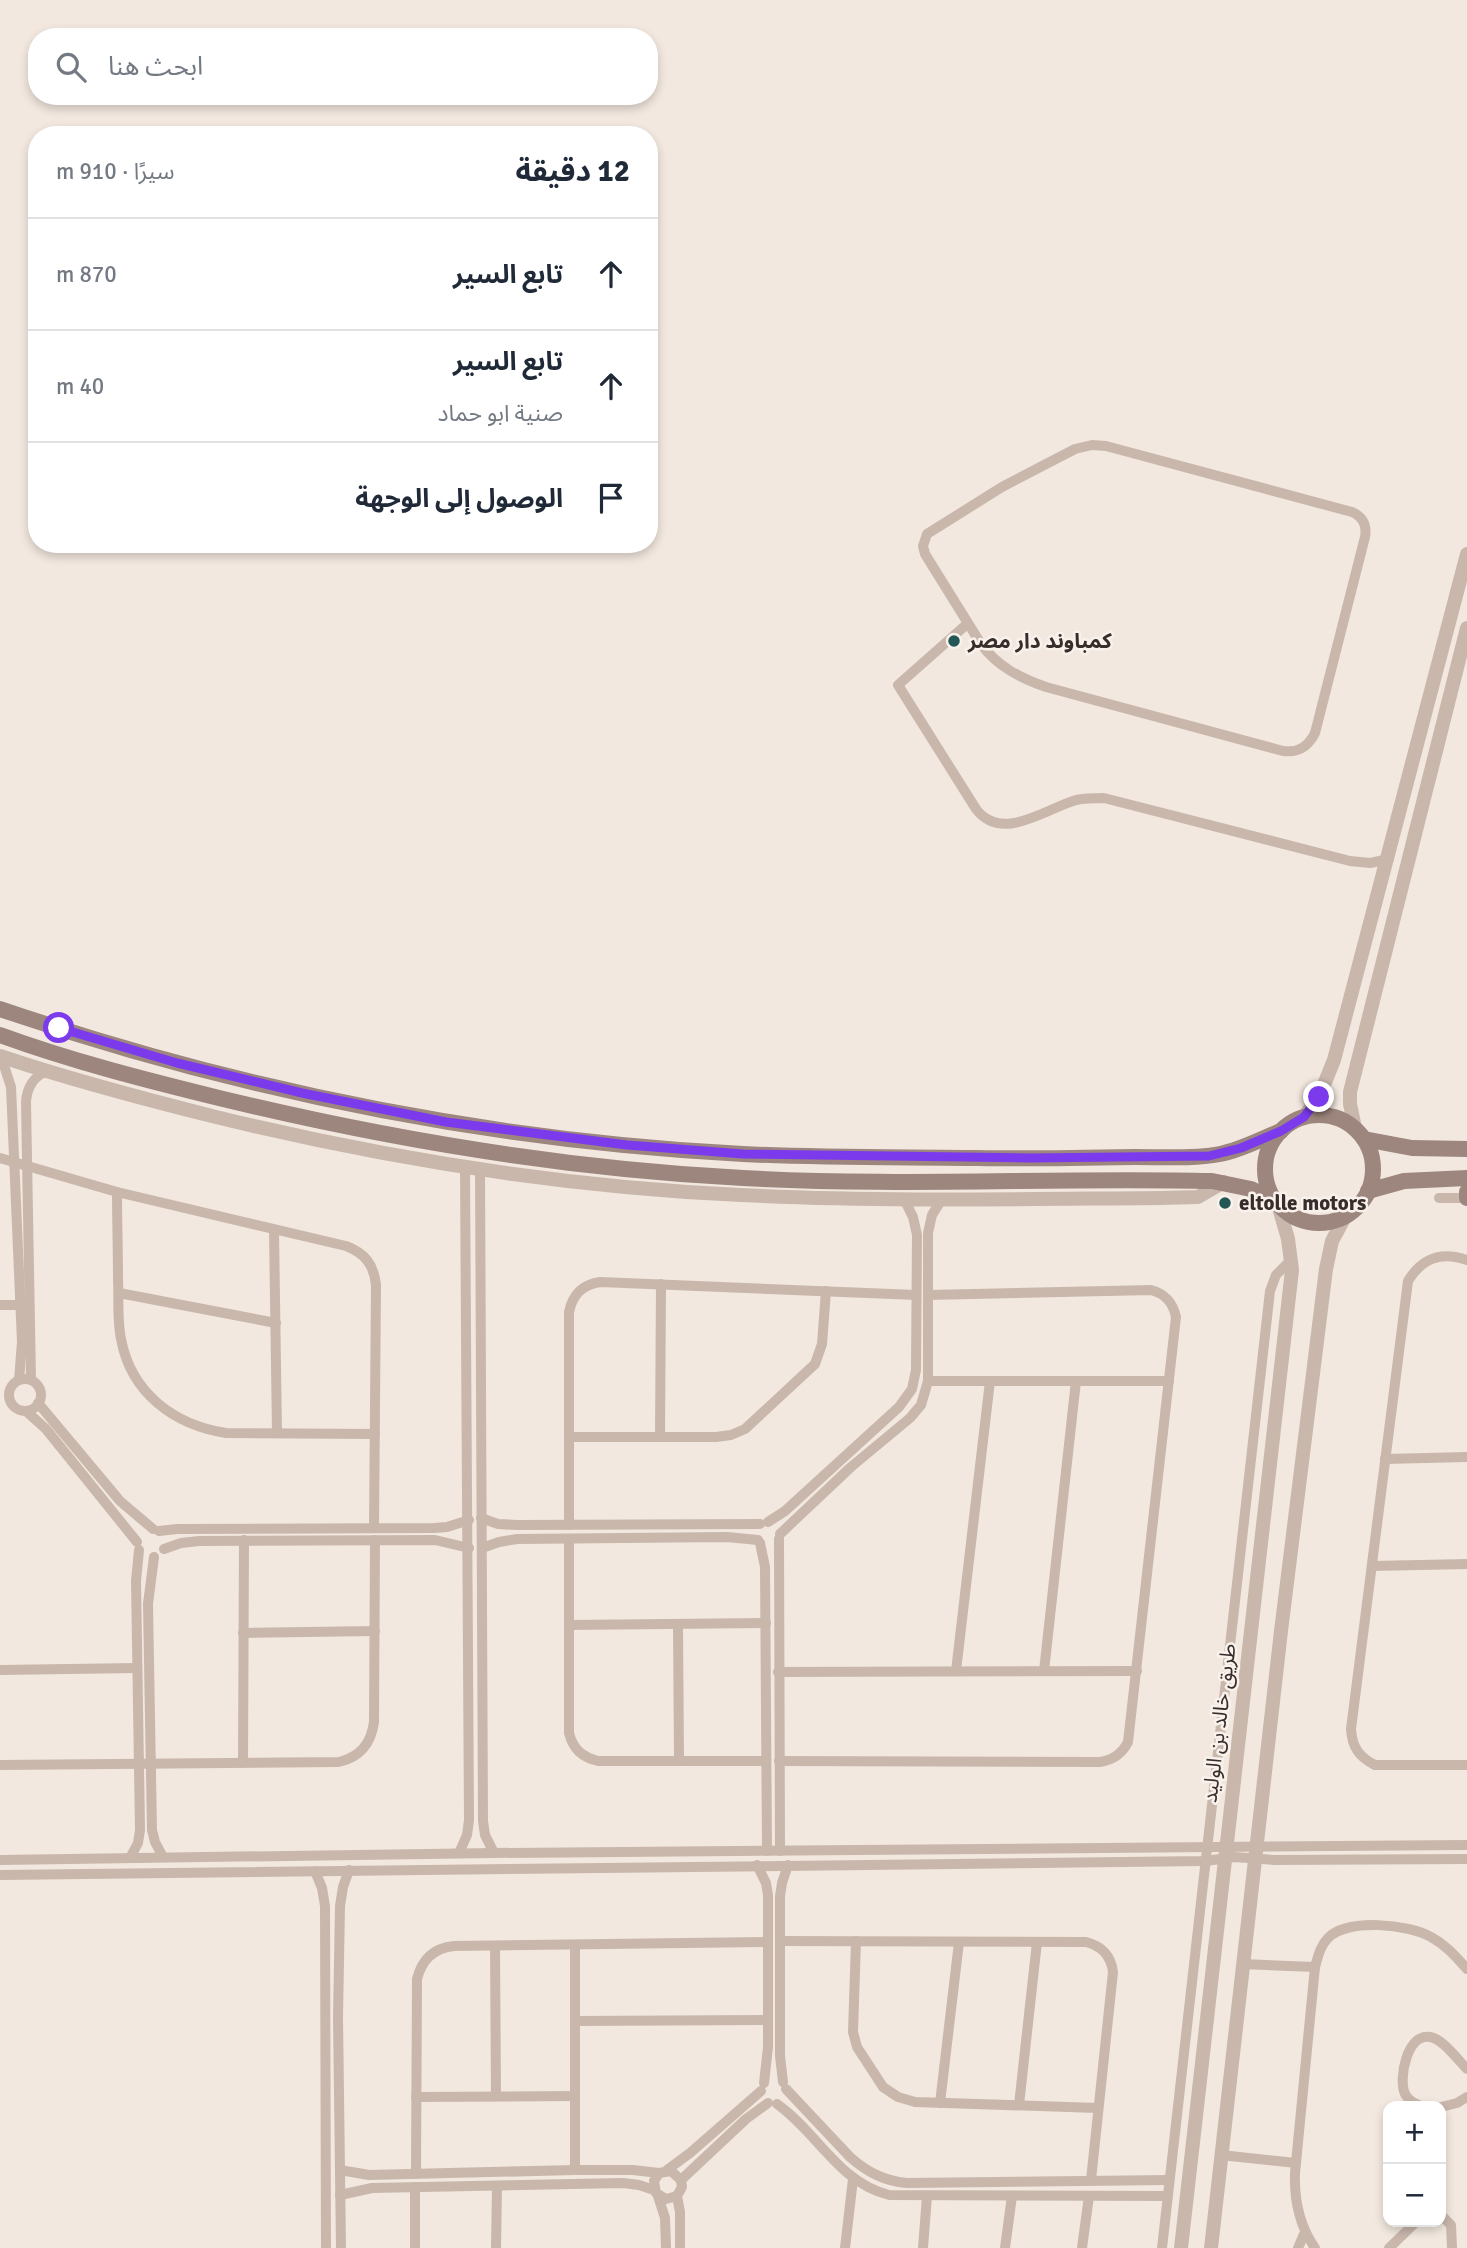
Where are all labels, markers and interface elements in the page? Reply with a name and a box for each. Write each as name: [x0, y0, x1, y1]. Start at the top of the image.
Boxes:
search box: [28, 28, 658, 105]
icon: search: [52, 48, 90, 86]
text: ابحث هنا: [108, 51, 203, 83]
text: 12 دقيقة: [516, 153, 630, 190]
text: سيرًا · 910 m: [56, 157, 174, 186]
icon: ahead: [592, 255, 630, 293]
text: تابع السير: [453, 259, 563, 291]
text: 870 m: [56, 260, 117, 289]
text: تابع السير: [453, 346, 563, 378]
icon: ahead: [592, 367, 630, 405]
text: 40 m: [56, 372, 104, 401]
text: صنية ابو حماد: [437, 399, 563, 428]
icon: arrive: [592, 479, 630, 517]
text: الوصول إلى الوجهة: [355, 483, 563, 515]
place label: كمباوند دار مصر: [967, 628, 1112, 654]
marker: كمباوند دار مصر: [946, 633, 962, 649]
route start: [43, 1012, 74, 1043]
route end: [1303, 1081, 1334, 1112]
place label: eltolle motors: [1239, 1190, 1366, 1216]
marker: eltolle motors: [1217, 1195, 1233, 1211]
street label: طريق خالد بن الوليد: [1196, 1642, 1242, 1804]
map controls: [1383, 2101, 1446, 2227]
button: +: [1383, 2101, 1446, 2164]
button: −: [1383, 2164, 1446, 2227]

